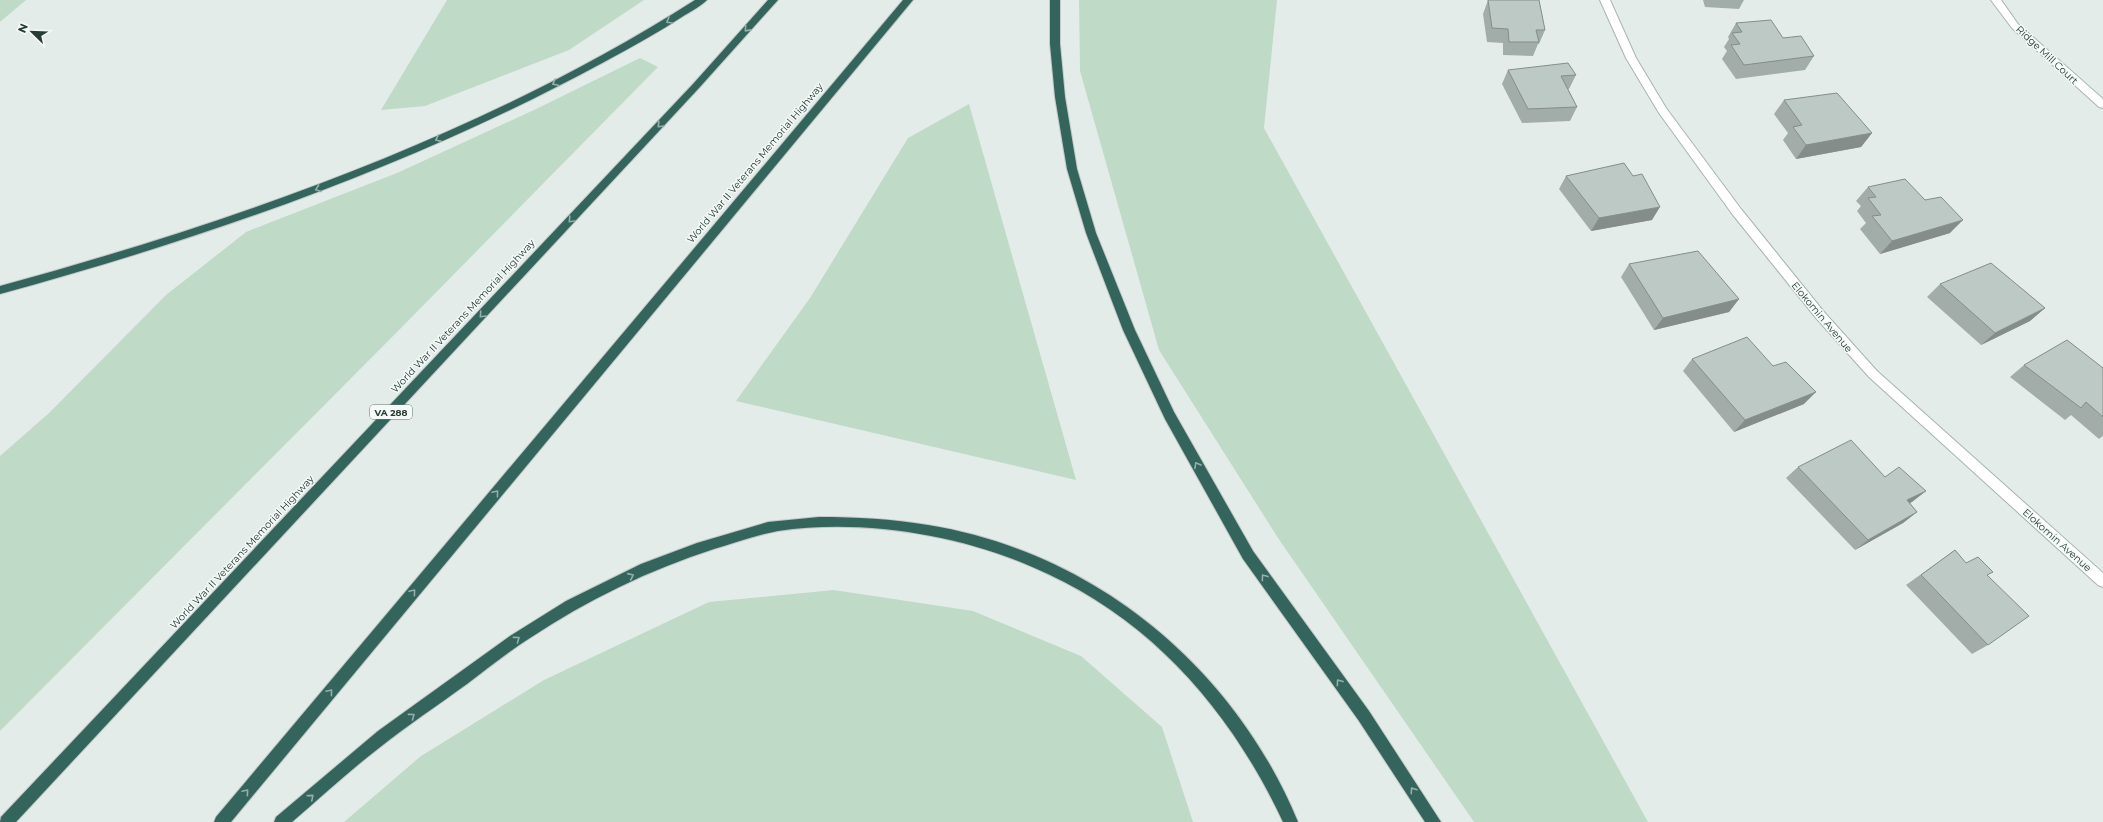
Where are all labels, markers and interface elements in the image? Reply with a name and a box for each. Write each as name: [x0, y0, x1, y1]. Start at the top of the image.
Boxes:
north arrow: [12, 12, 52, 52]
one-way arrow: [666, 16, 673, 23]
text: N: [15, 21, 31, 35]
street label: Ridge Mill Court: [2013, 23, 2081, 87]
one-way arrow: [744, 24, 752, 32]
one-way arrow: [552, 78, 560, 86]
street label: World War II Veterans Memorial Highway: [684, 80, 826, 246]
one-way arrow: [657, 120, 664, 128]
one-way arrow: [435, 134, 442, 142]
one-way arrow: [314, 184, 321, 192]
one-way arrow: [568, 215, 575, 223]
street label: World War II Veterans Memorial Highway: [388, 236, 538, 395]
street label: Elokomin Avenue: [1789, 279, 1855, 355]
one-way arrow: [479, 310, 486, 318]
road number: VA 288: [370, 405, 412, 419]
one-way arrow: [1195, 462, 1202, 469]
street label: World War II Veterans Memorial Highway: [167, 472, 317, 631]
one-way arrow: [492, 490, 499, 497]
street label: Elokomin Avenue: [2020, 506, 2094, 574]
one-way arrow: [626, 573, 634, 581]
one-way arrow: [1262, 574, 1269, 581]
one-way arrow: [408, 590, 415, 597]
one-way arrow: [513, 637, 520, 644]
one-way arrow: [1337, 680, 1344, 687]
one-way arrow: [325, 690, 332, 697]
one-way arrow: [408, 713, 415, 720]
one-way arrow: [1411, 787, 1418, 794]
one-way arrow: [242, 789, 249, 797]
one-way arrow: [306, 794, 313, 801]

